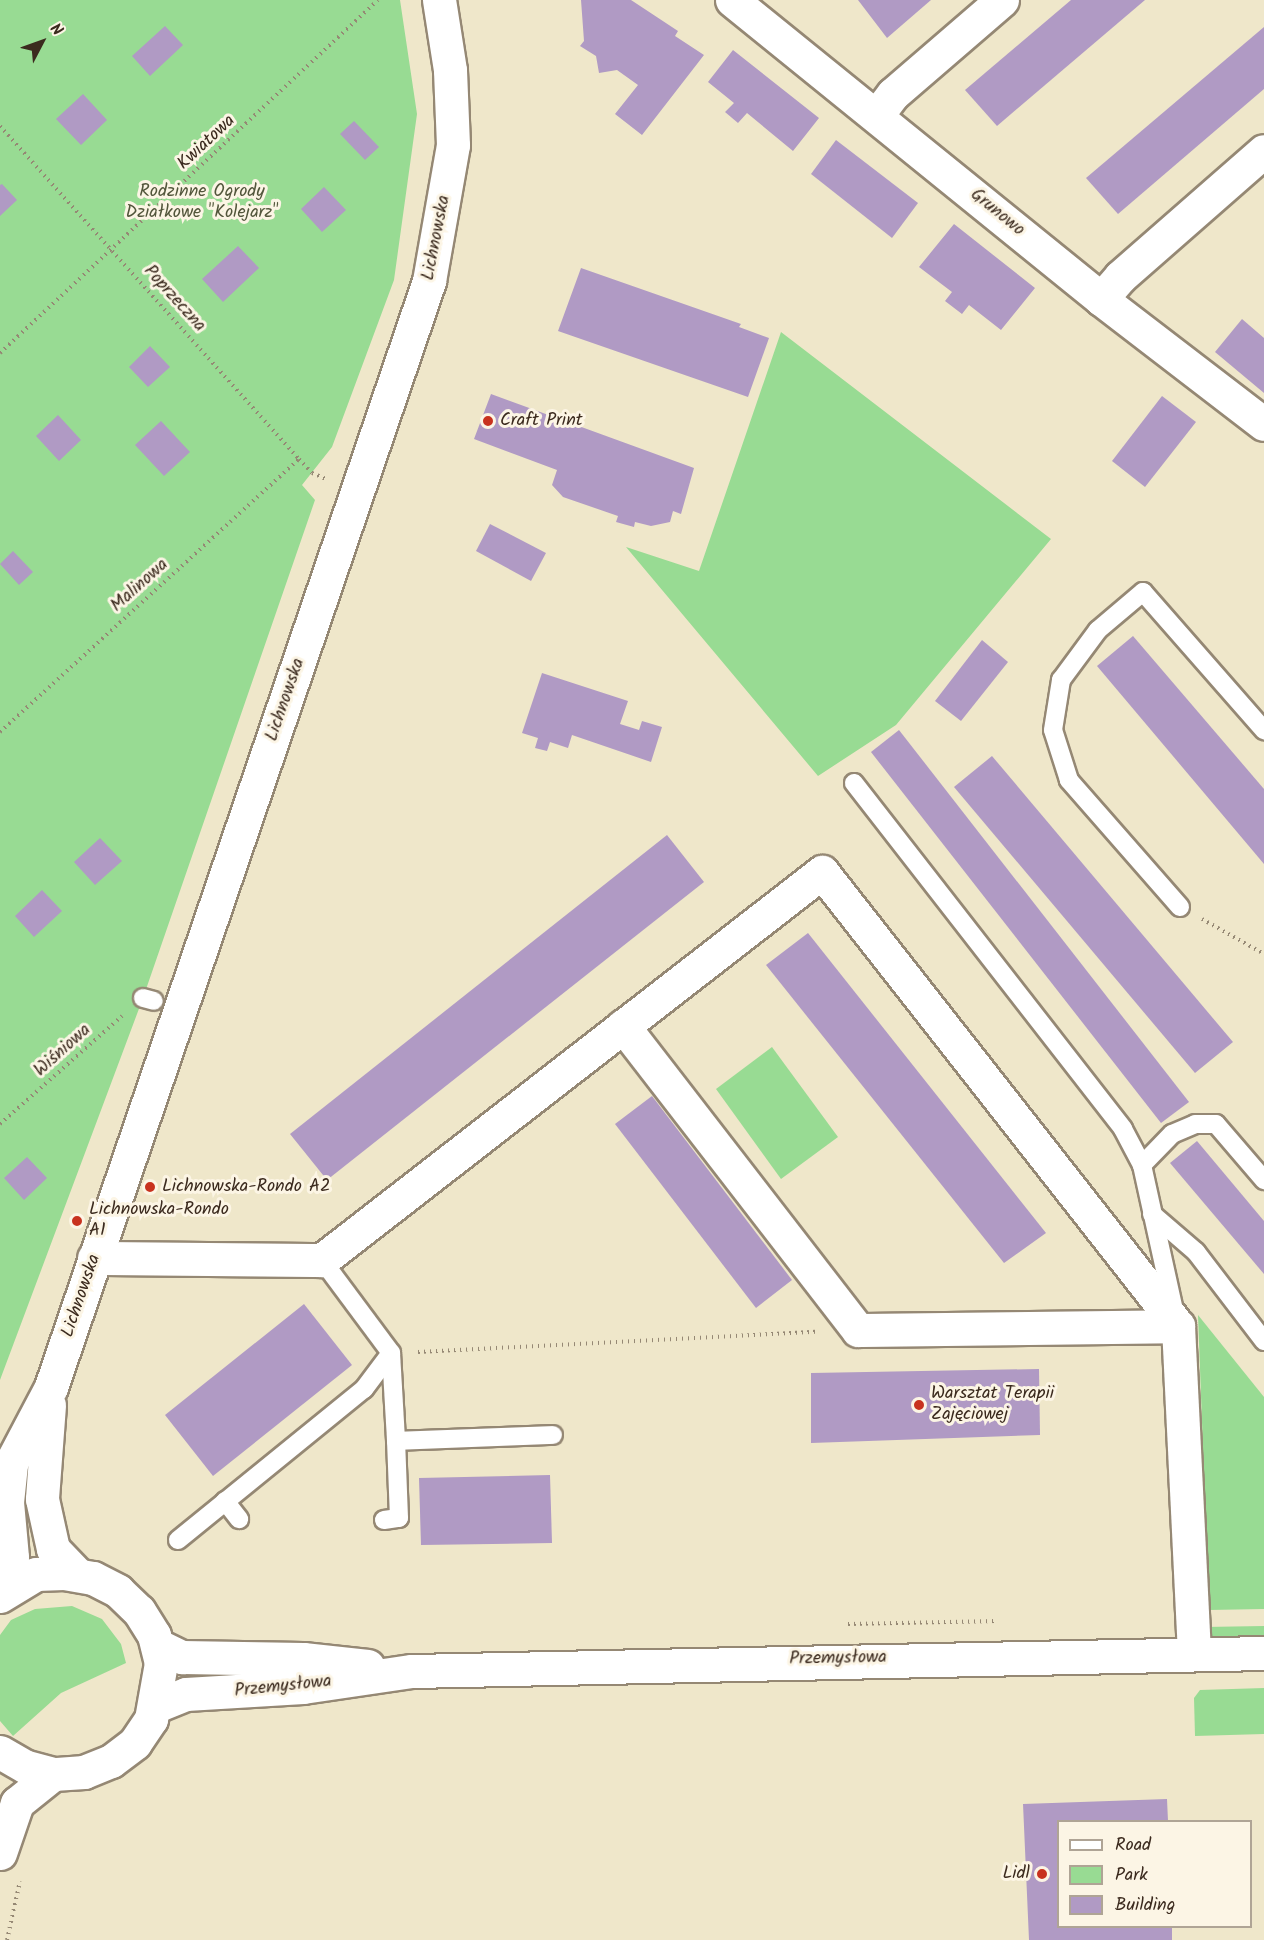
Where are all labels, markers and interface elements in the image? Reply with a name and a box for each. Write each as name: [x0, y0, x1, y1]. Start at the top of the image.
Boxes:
north arrow: [12, 12, 72, 72]
text: N: [43, 18, 69, 42]
street label: Kwiatowa: [174, 111, 240, 175]
park label: Rodzinne Ogrody Działkowe "Kolejarz": [126, 182, 278, 224]
street label: Grunowo: [965, 185, 1029, 241]
street label: Lichnowska: [418, 194, 456, 282]
street label: Poprzeczna: [138, 261, 210, 337]
place label: Craft Print: [500, 410, 583, 432]
marker: Craft Print: [481, 414, 495, 428]
street label: Malinowa: [107, 555, 173, 617]
street label: Lichnowska: [262, 656, 310, 744]
street label: Wiśniowa: [30, 1020, 96, 1082]
place label: Lichnowska-Rondo A2: [162, 1176, 330, 1198]
marker: Lichnowska-Rondo A2: [143, 1180, 157, 1194]
place label: Lichnowska-Rondo A1: [89, 1200, 229, 1242]
marker: Lichnowska-Rondo A1: [70, 1214, 84, 1228]
street label: Lichnowska: [58, 1252, 106, 1340]
place label: Warsztat Terapii Zajęciowej: [931, 1384, 1054, 1426]
marker: Warsztat Terapii Zajęciowej: [912, 1398, 926, 1412]
street label: Przemysłowa: [789, 1647, 887, 1671]
street label: Przemysłowa: [233, 1671, 333, 1703]
legend: [1057, 1820, 1252, 1928]
text: Road: [1115, 1831, 1151, 1860]
text: Park: [1115, 1861, 1148, 1890]
place label: Lidl: [1002, 1863, 1030, 1885]
marker: Lidl: [1035, 1867, 1049, 1881]
text: Building: [1115, 1891, 1175, 1920]

